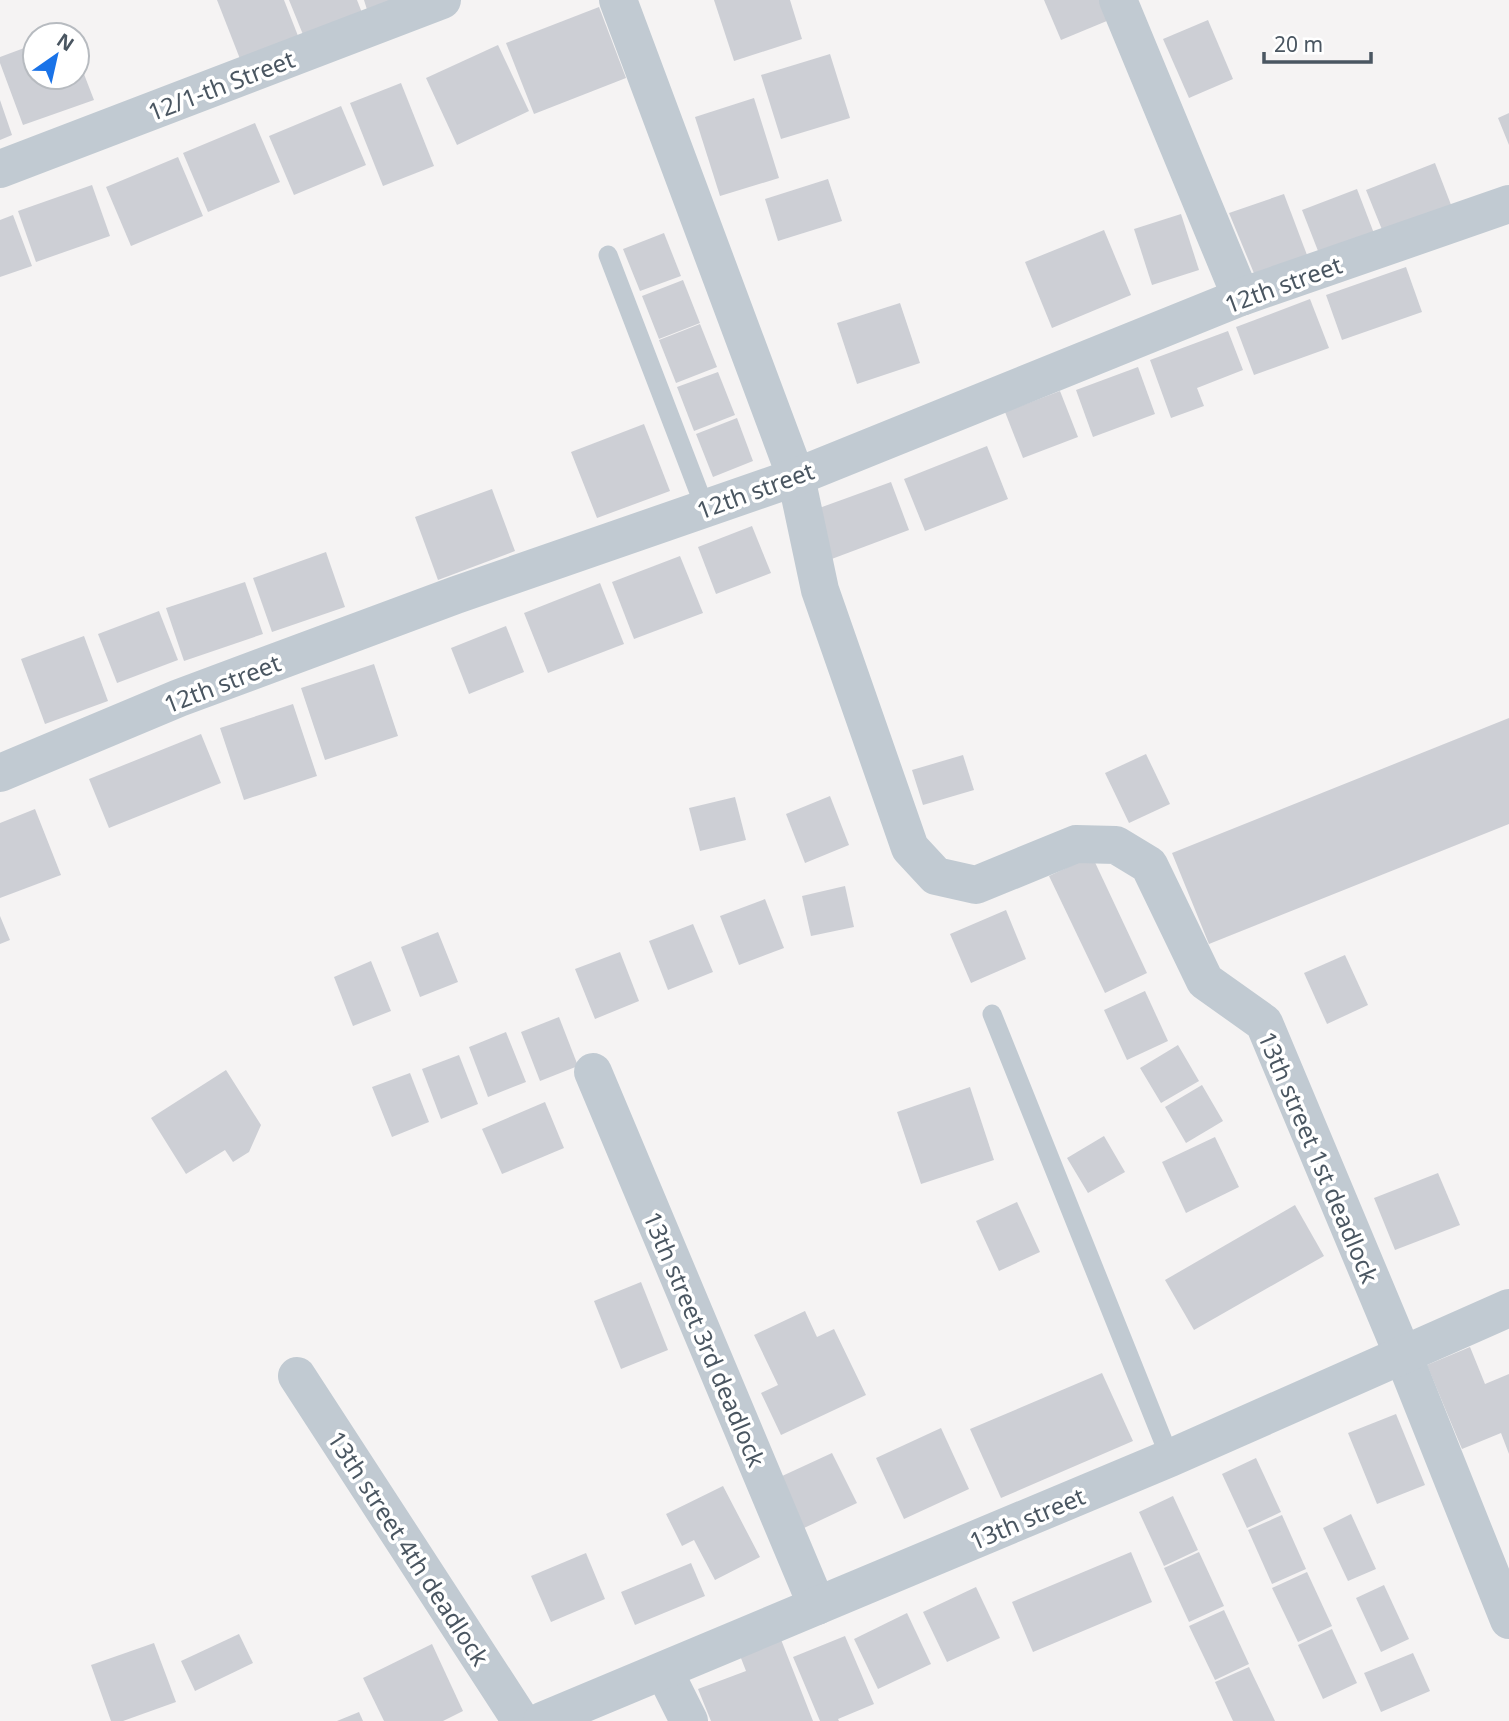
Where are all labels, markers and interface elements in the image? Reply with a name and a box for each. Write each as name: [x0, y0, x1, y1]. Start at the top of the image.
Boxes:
north arrow: [21, 21, 91, 91]
scale bar: [1264, 21, 1371, 65]
text: N: [52, 27, 79, 57]
text: 20 m: [1274, 30, 1323, 58]
street label: 12/1-th Street: [143, 42, 299, 128]
street label: 12th street: [1220, 247, 1347, 320]
street label: 12th street: [692, 453, 819, 526]
street label: 12th street: [159, 646, 285, 720]
street label: 13th street 1st deadlock: [1251, 1026, 1387, 1288]
street label: 13th street 3rd deadlock: [636, 1206, 774, 1472]
street label: 13th street 4th deadlock: [321, 1424, 497, 1672]
street label: 13th street: [964, 1479, 1090, 1557]

